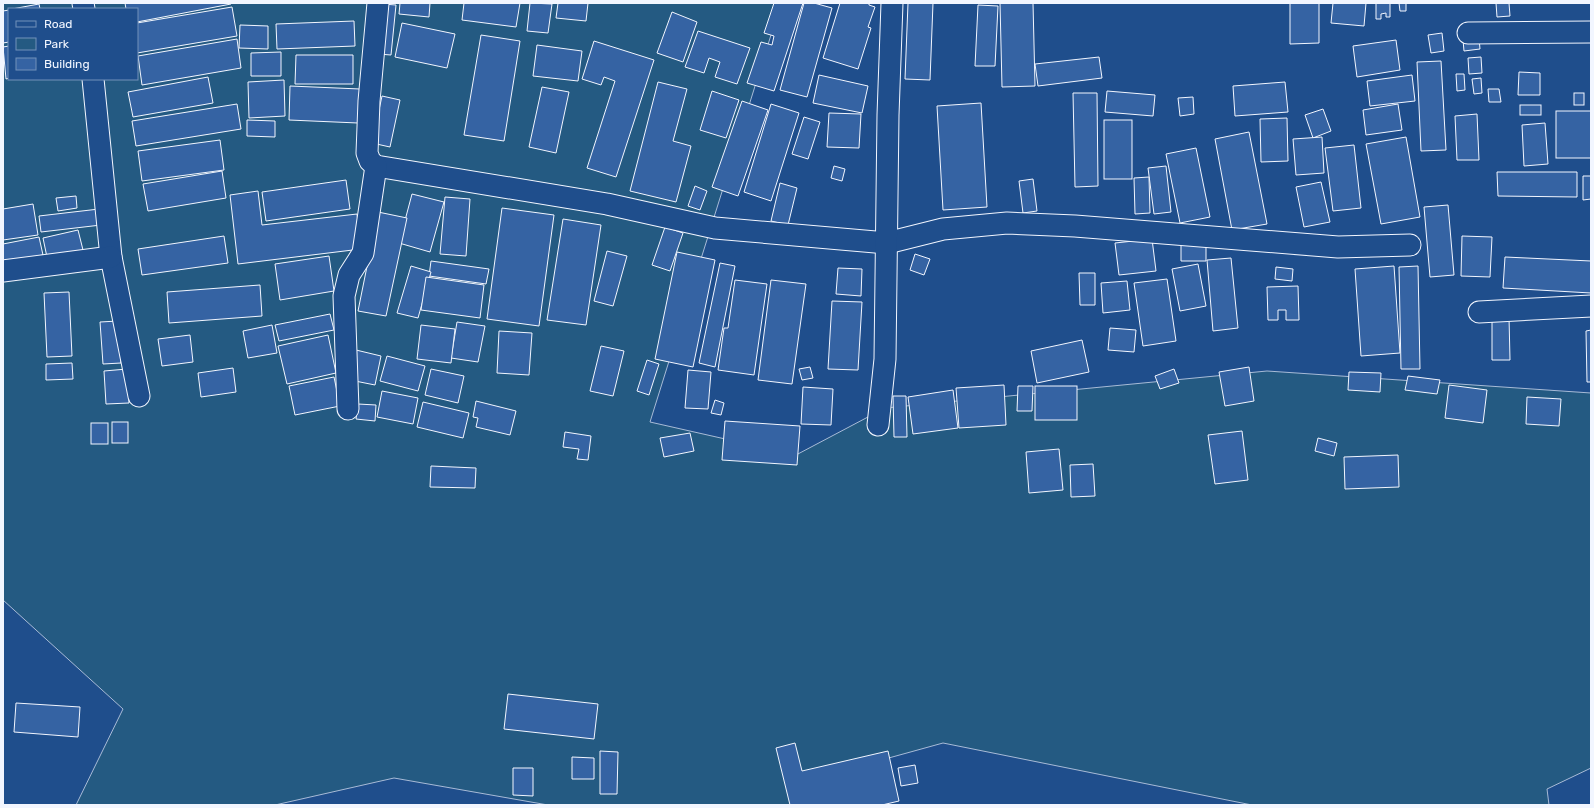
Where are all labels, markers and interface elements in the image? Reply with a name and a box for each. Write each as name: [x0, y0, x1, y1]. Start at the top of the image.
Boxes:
legend: [8, 8, 138, 80]
text: Road: [44, 17, 72, 31]
text: Park: [44, 37, 70, 51]
text: Building: [44, 57, 90, 71]

